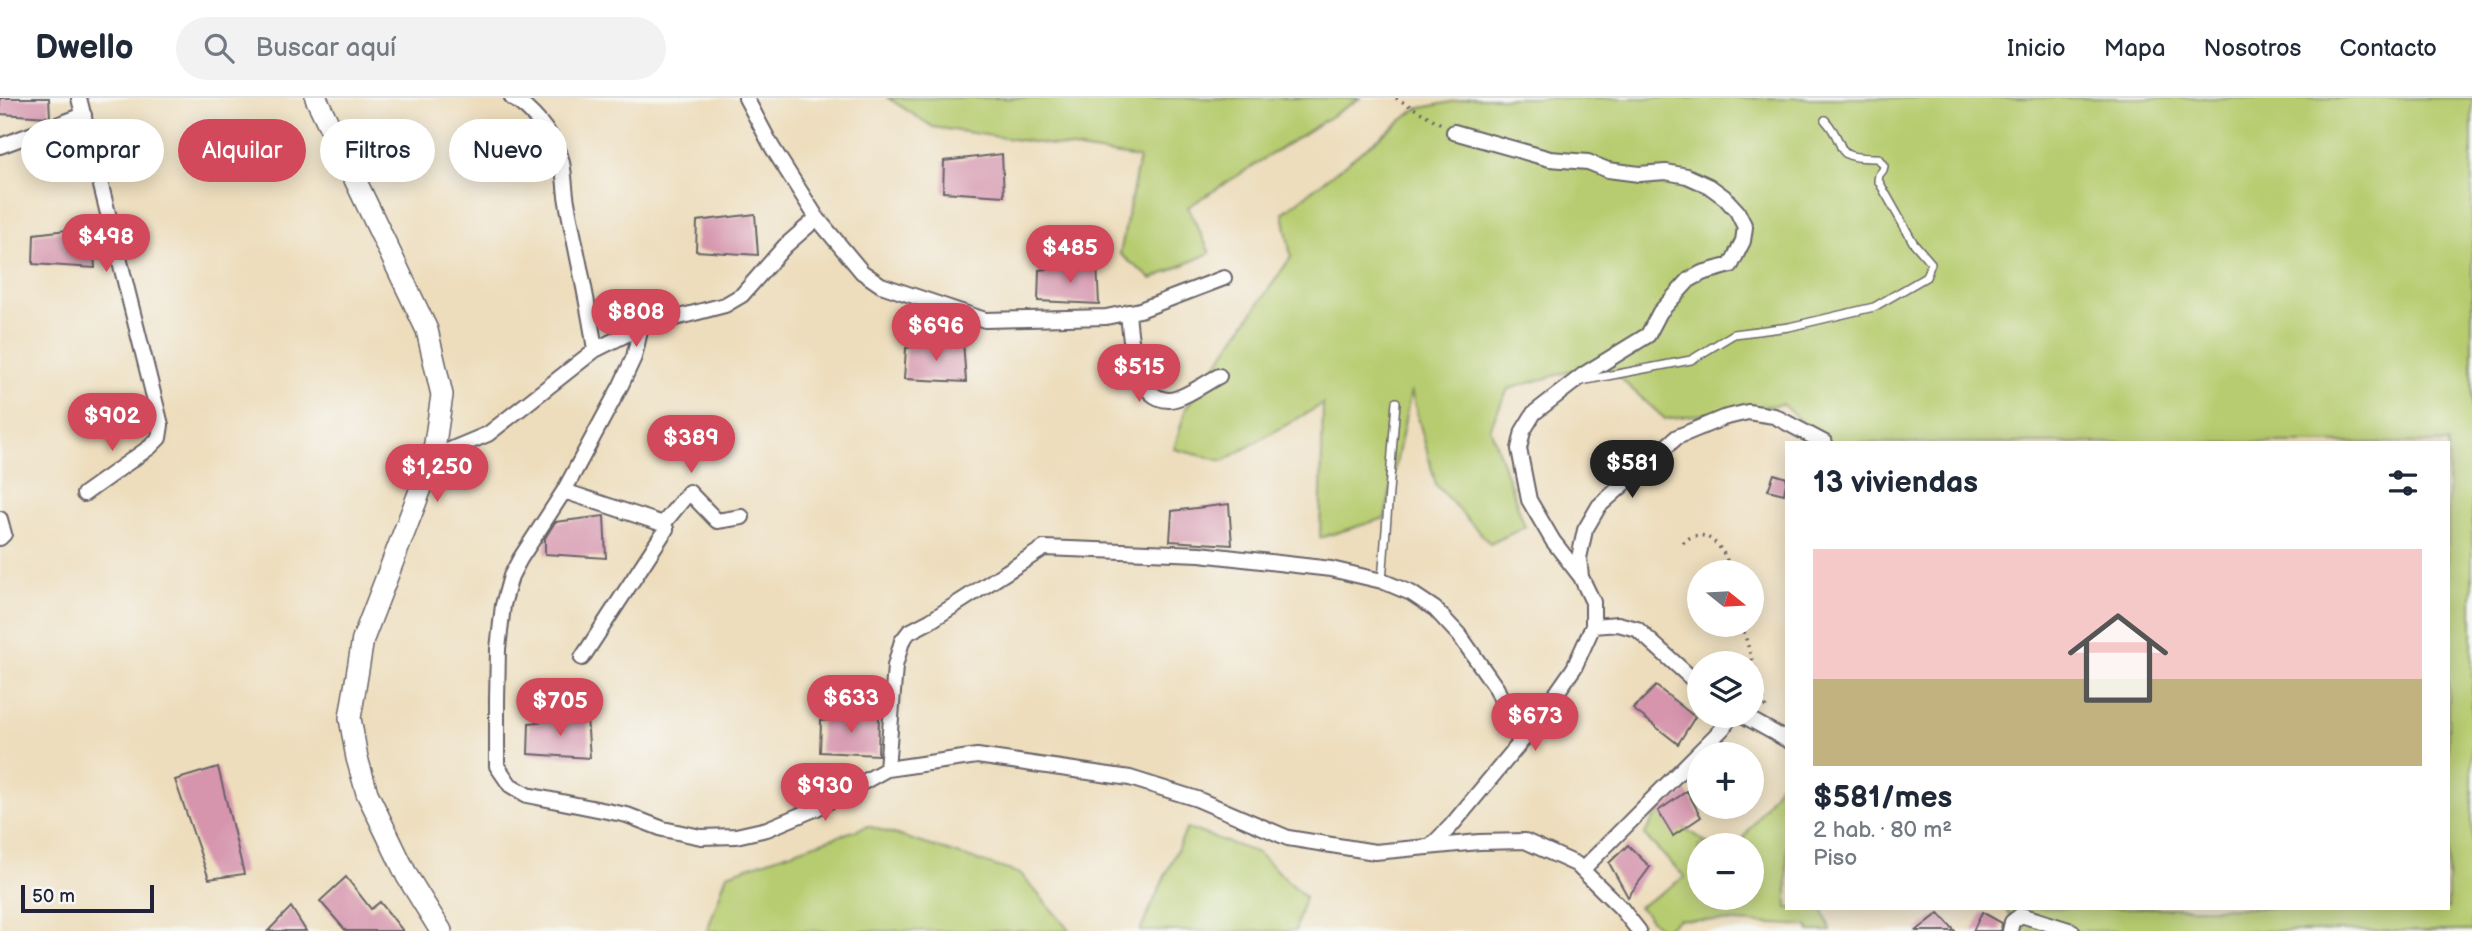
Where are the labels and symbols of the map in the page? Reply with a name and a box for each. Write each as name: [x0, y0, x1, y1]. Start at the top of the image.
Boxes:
pin: $498: [65, 214, 147, 274]
pin: $485: [1029, 226, 1111, 285]
pin: $808: [595, 289, 677, 349]
pin: $696: [895, 303, 977, 363]
pin: $515: [1098, 344, 1180, 404]
pin: $902: [71, 394, 153, 453]
pin: $389: [650, 416, 732, 475]
pin: $581: [1591, 440, 1673, 500]
pin: $1,250: [380, 444, 494, 504]
north arrow: [1687, 560, 1764, 637]
pin: $633: [810, 676, 892, 735]
pin: $705: [519, 678, 601, 738]
pin: $673: [1494, 694, 1576, 753]
pin: $930: [784, 764, 866, 823]
scale bar: [21, 882, 154, 914]

